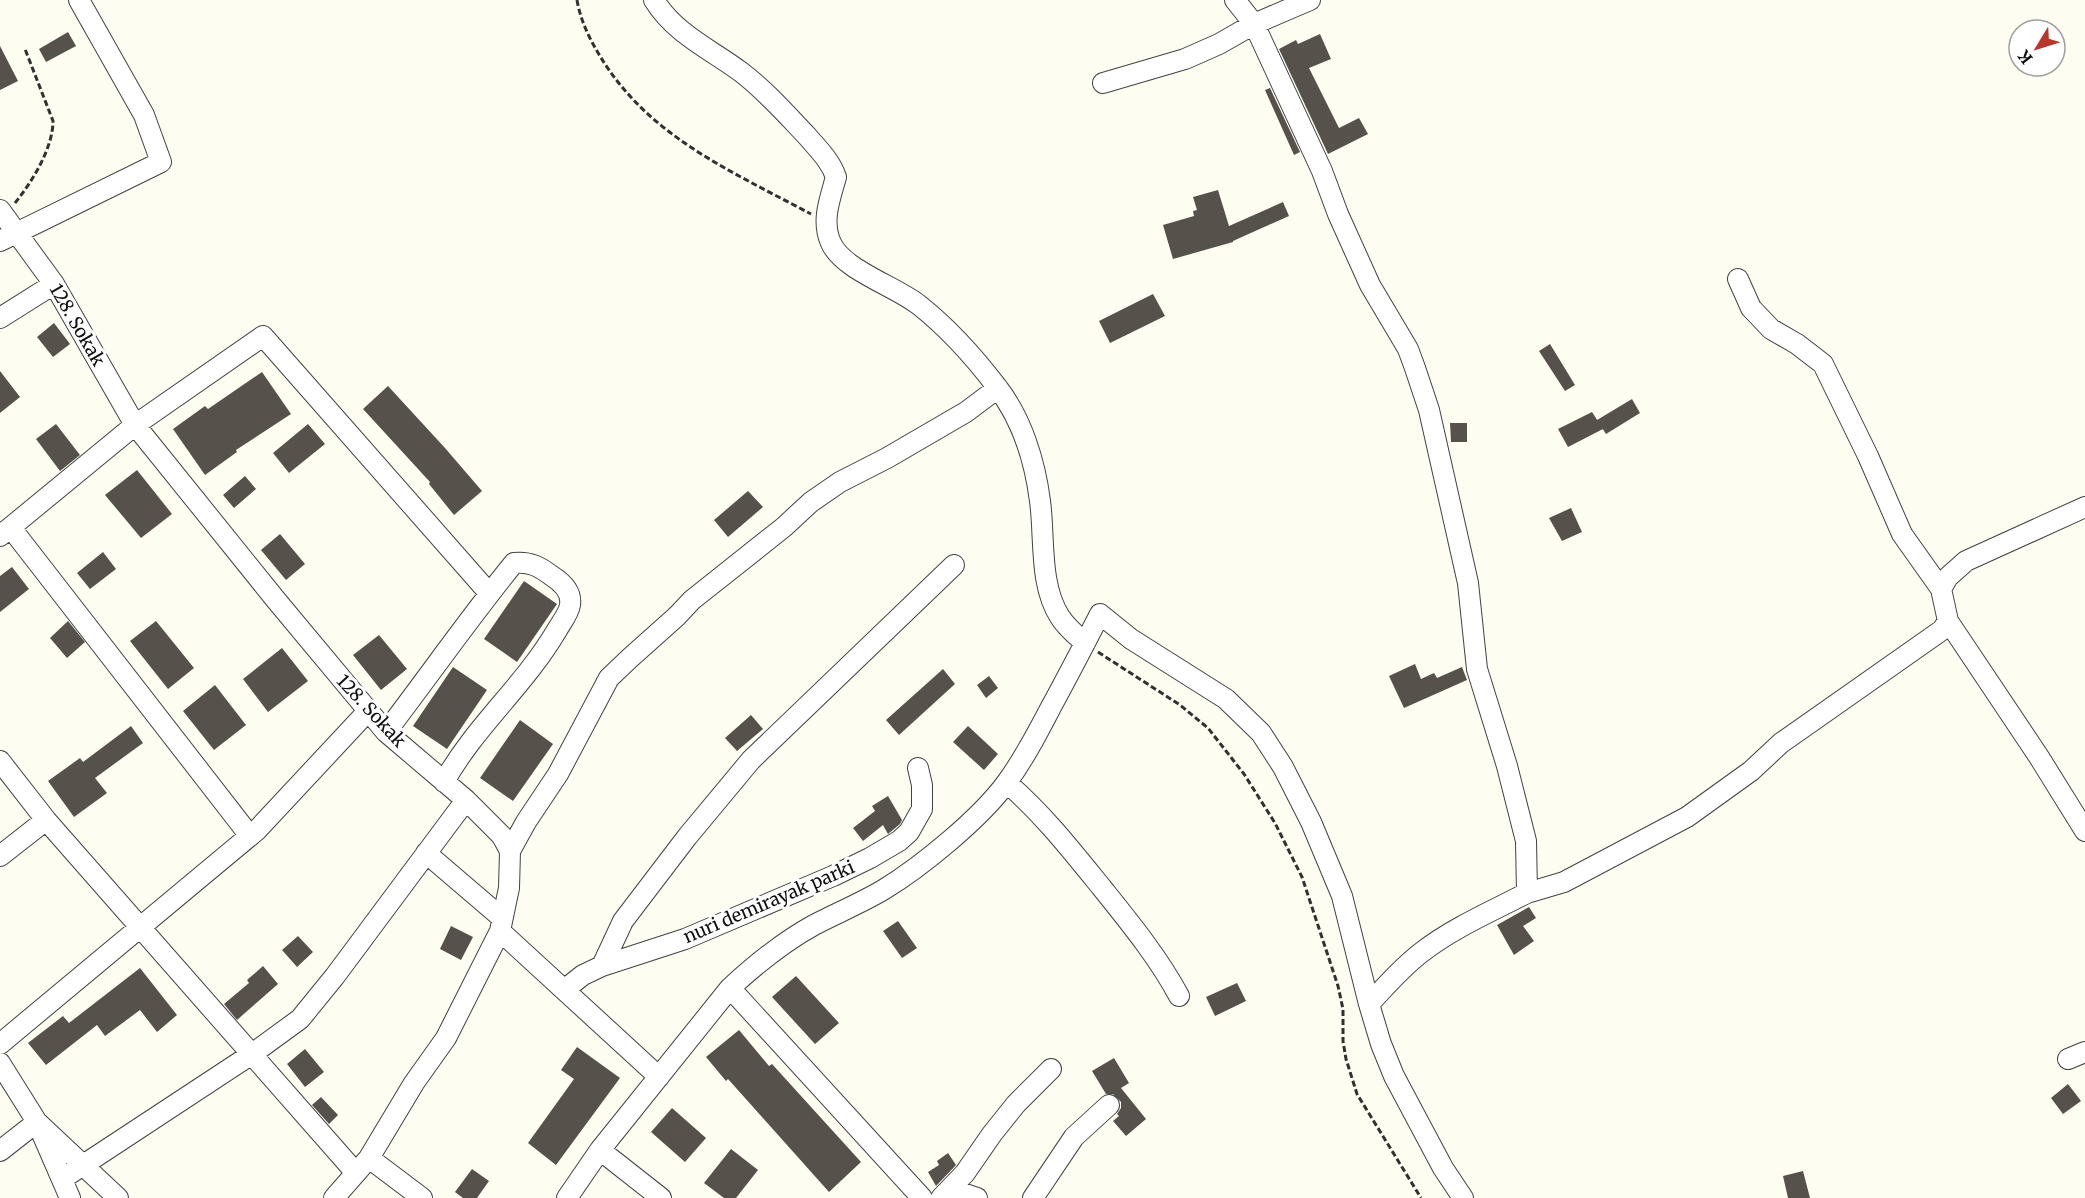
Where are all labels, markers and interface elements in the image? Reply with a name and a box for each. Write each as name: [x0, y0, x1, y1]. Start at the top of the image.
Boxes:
north arrow: [2007, 18, 2067, 78]
text: K: [2014, 46, 2037, 68]
street label: 128. Sokak: [45, 279, 111, 371]
street label: 128. Sokak: [332, 669, 411, 752]
street label: nuri demirayak parki: [680, 855, 858, 948]

